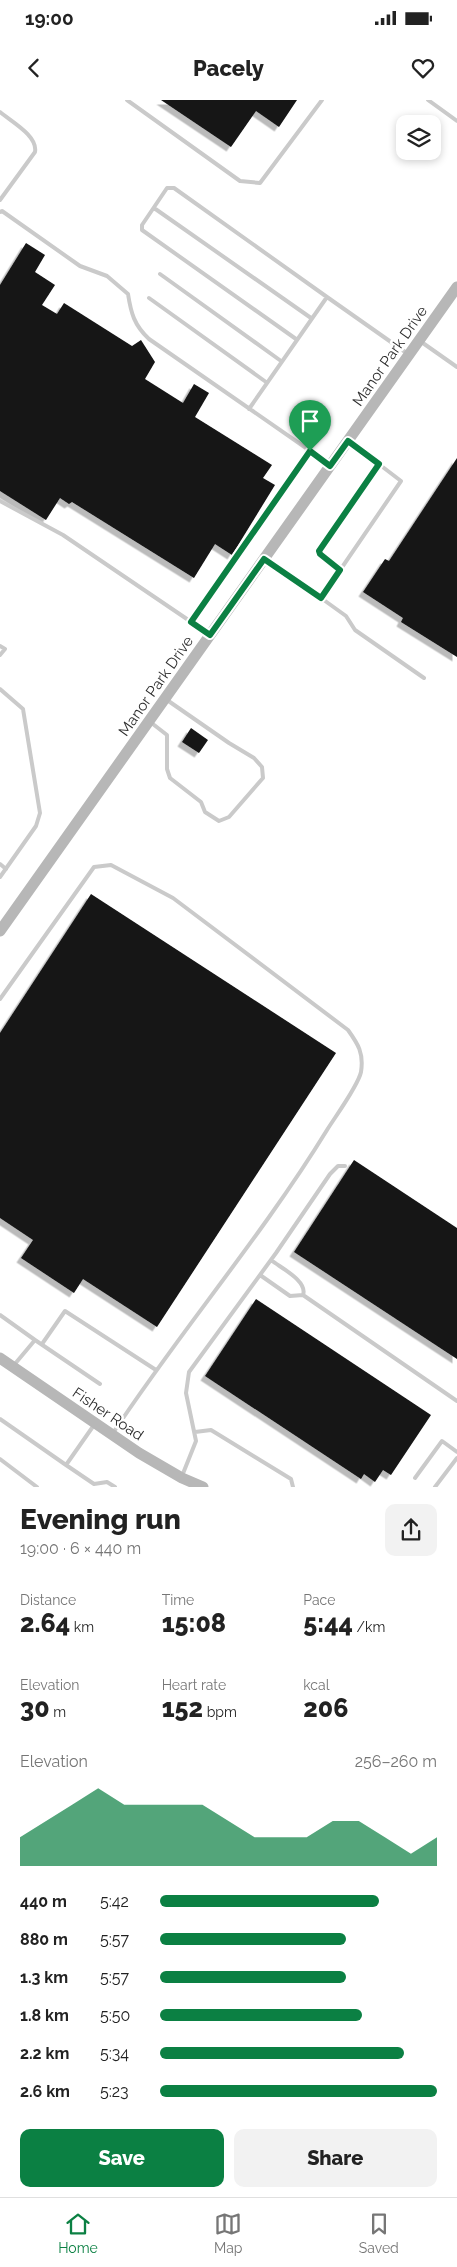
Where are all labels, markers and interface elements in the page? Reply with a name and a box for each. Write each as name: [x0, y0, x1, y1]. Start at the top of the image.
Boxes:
text: 19:00: [25, 7, 74, 29]
icon: back: [20, 54, 48, 82]
icon: heart: [409, 54, 437, 82]
text: Pacely: [193, 55, 264, 81]
map controls: [396, 115, 441, 160]
button: layers: [396, 115, 441, 160]
street label: Manor Park Drive: [349, 302, 431, 409]
pin: [289, 400, 331, 451]
icon: arrive: [296, 407, 324, 435]
street label: Manor Park Drive: [115, 632, 197, 739]
street label: Fisher Road: [69, 1384, 147, 1444]
text: Evening run: [20, 1503, 181, 1536]
button: share: [385, 1504, 437, 1556]
text: 19:00 · 6 × 440 m: [20, 1539, 141, 1558]
text: Distance: [20, 1592, 76, 1608]
text: Time: [162, 1592, 194, 1608]
text: Pace: [303, 1592, 335, 1608]
text: 2.64: [20, 1608, 70, 1638]
text: 15:08: [162, 1608, 226, 1638]
text: 5:44: [303, 1608, 353, 1638]
text: km: [70, 1619, 94, 1635]
text: /km: [353, 1619, 385, 1635]
text: Elevation: [20, 1677, 79, 1693]
text: Heart rate: [162, 1677, 226, 1693]
text: kcal: [303, 1677, 330, 1693]
text: 30: [20, 1693, 50, 1723]
text: 152: [162, 1693, 203, 1723]
text: 206: [303, 1693, 348, 1723]
text: m: [50, 1704, 66, 1720]
text: bpm: [203, 1704, 237, 1720]
text: Elevation: [20, 1752, 88, 1771]
text: 256–260 m: [355, 1752, 437, 1771]
text: 440 m: [20, 1892, 67, 1911]
text: 5:42: [100, 1892, 129, 1911]
text: 880 m: [20, 1930, 68, 1949]
text: 5:57: [100, 1930, 129, 1949]
text: 1.3 km: [20, 1968, 68, 1987]
text: 5:57: [100, 1968, 129, 1987]
text: 1.8 km: [20, 2006, 69, 2025]
text: 5:50: [100, 2006, 130, 2025]
text: 2.2 km: [20, 2044, 69, 2063]
text: 5:34: [100, 2044, 129, 2063]
text: 2.6 km: [20, 2082, 70, 2101]
text: 5:23: [100, 2082, 129, 2101]
button: Save: [20, 2129, 224, 2187]
button: Share: [234, 2129, 437, 2187]
tab: Home: [58, 2210, 98, 2256]
tab: Map: [214, 2210, 243, 2256]
tab: Saved: [359, 2210, 399, 2256]

